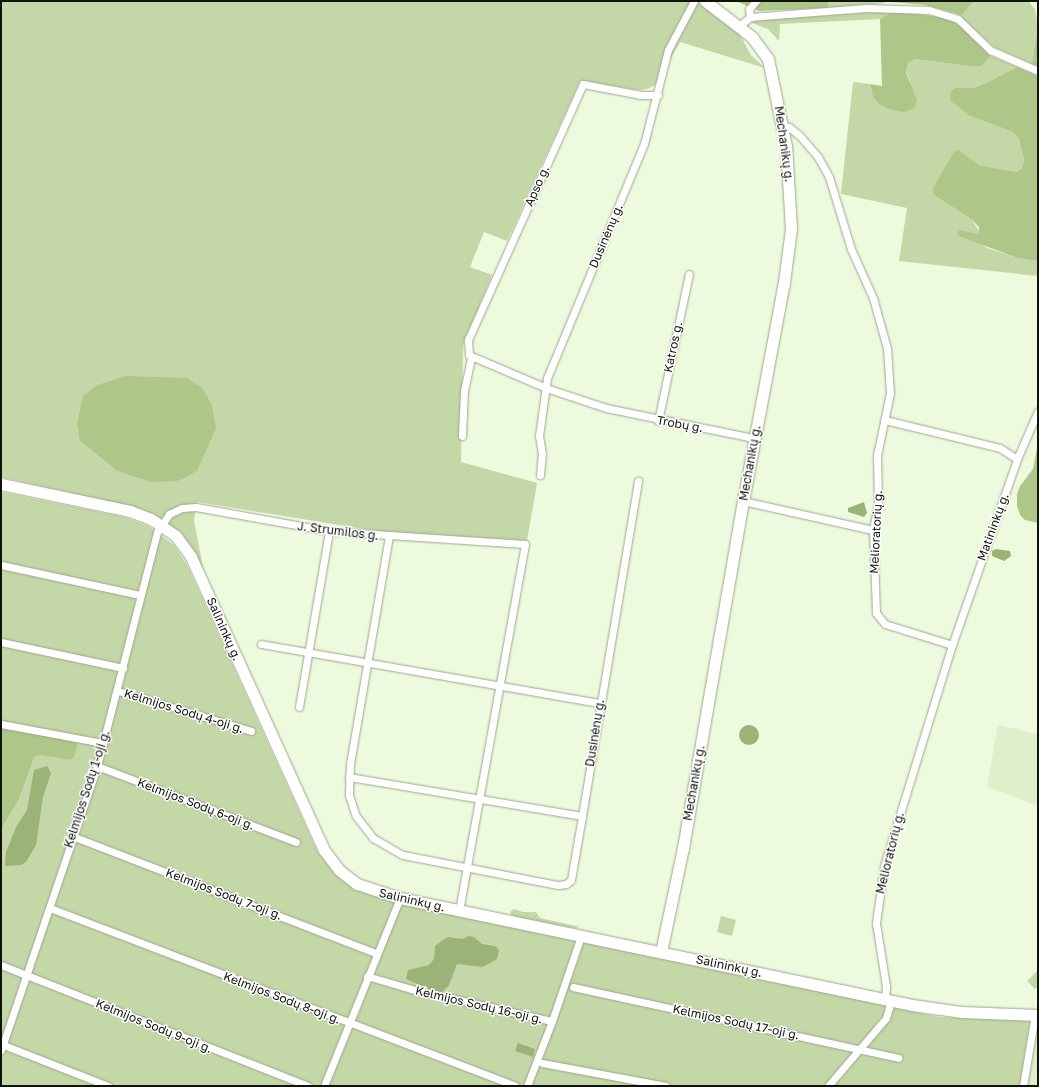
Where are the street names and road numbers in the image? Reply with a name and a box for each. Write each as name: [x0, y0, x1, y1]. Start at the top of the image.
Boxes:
street label: Mechanikų g.: [772, 105, 796, 183]
street label: Apso g.: [522, 163, 552, 209]
street label: Dusinėnų g.: [586, 202, 626, 270]
street label: Katros g.: [661, 320, 685, 374]
street label: Trobų g.: [656, 413, 704, 435]
street label: Mechanikų g.: [736, 424, 764, 502]
street label: Melioratorių g.: [867, 490, 885, 574]
street label: Matininkų g.: [974, 491, 1012, 563]
street label: J. Strumilos g.: [296, 519, 380, 543]
street label: Salininkų g.: [204, 595, 244, 663]
street label: Kelmijos Sodų 4-oji g.: [122, 686, 246, 736]
street label: Dusinėnų g.: [583, 698, 607, 768]
street label: Kelmijos Sodų 1-oji g.: [61, 728, 113, 850]
street label: Mechanikų g.: [680, 744, 708, 822]
street label: Kelmijos Sodų 6-oji g.: [135, 775, 257, 833]
street label: Melioratorių g.: [873, 811, 907, 895]
street label: Kelmijos Sodų 7-oji g.: [164, 865, 284, 923]
street label: Salininkų g.: [377, 885, 447, 915]
street label: Salininkų g.: [694, 952, 764, 980]
street label: Kelmijos Sodų 8-oji g.: [221, 969, 343, 1027]
street label: Kelmijos Sodų 16-oji g.: [414, 983, 544, 1027]
street label: Kelmijos Sodų 9-oji g.: [94, 996, 214, 1056]
street label: Kelmijos Sodų 17-oji g.: [671, 1002, 801, 1042]

